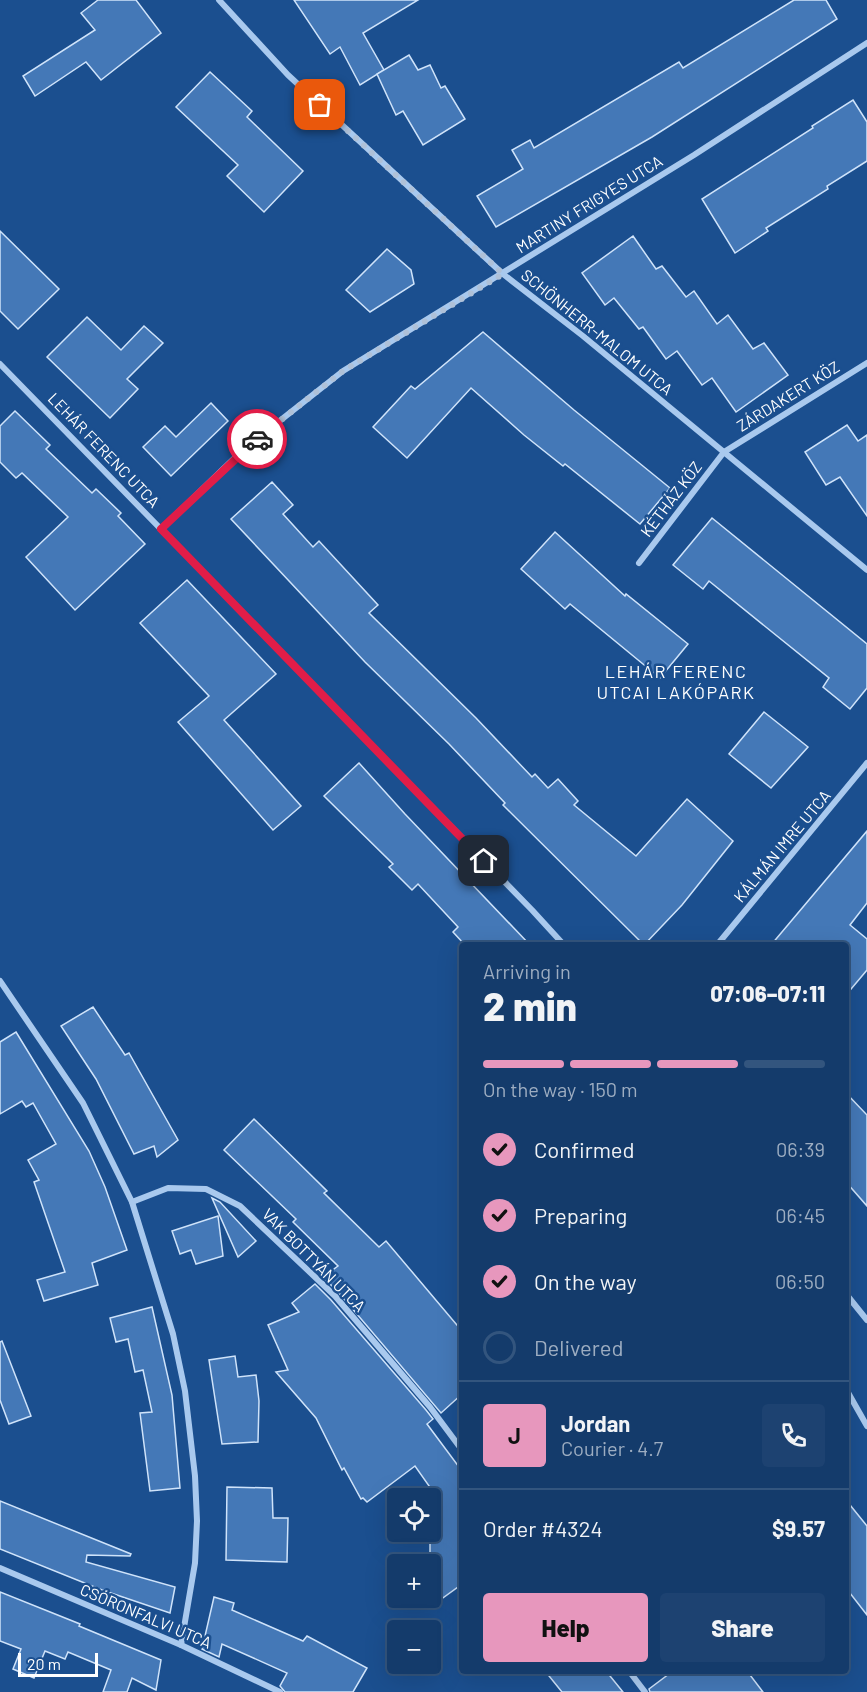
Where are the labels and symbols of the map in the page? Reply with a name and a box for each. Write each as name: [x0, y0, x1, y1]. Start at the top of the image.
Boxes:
pin: [294, 79, 345, 130]
street label: MARTINY FRIGYES UTCA: [512, 151, 666, 256]
street label: SCHÖNHERR-MALOM UTCA: [518, 265, 677, 399]
street label: ZÁRDAKERT KÖZ: [733, 356, 843, 435]
street label: LEHÁR FERENC UTCA: [45, 388, 164, 511]
courier: [227, 409, 287, 469]
street label: KÉTHÁZ KÖZ: [636, 457, 705, 540]
district label: LEHÁR FERENC UTCAI LAKÓPARK: [596, 660, 756, 703]
street label: KÁLMÁN IMRE UTCA: [729, 786, 834, 906]
pin: [458, 835, 509, 886]
street label: VAK BOTTYÁN UTCA: [259, 1204, 370, 1315]
street label: CSÓRONFALVI UTCA: [78, 1579, 215, 1652]
scale bar: [18, 1650, 98, 1678]

